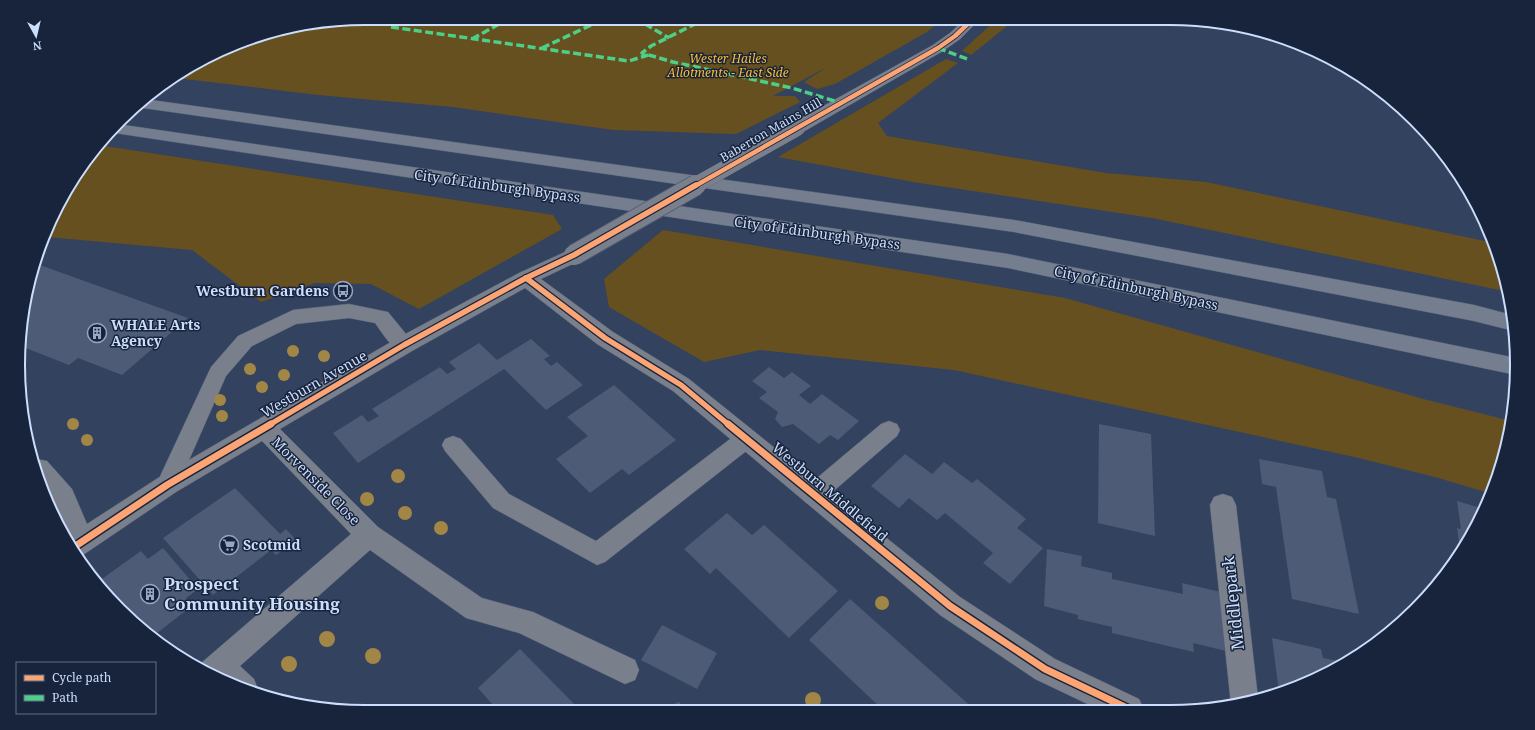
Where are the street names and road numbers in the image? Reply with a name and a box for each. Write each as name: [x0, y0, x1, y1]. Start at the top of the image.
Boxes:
street label: Baberton Mains Hill: [717, 93, 825, 166]
street label: City of Edinburgh Bypass: [413, 164, 581, 207]
street label: City of Edinburgh Bypass: [733, 211, 901, 254]
street label: City of Edinburgh Bypass: [1052, 261, 1220, 314]
street label: Westburn Avenue: [257, 346, 370, 422]
street label: Morvenside Close: [268, 432, 365, 529]
street label: Westburn Middlefield: [768, 438, 893, 546]
street label: Middlepark: [1216, 555, 1249, 651]

